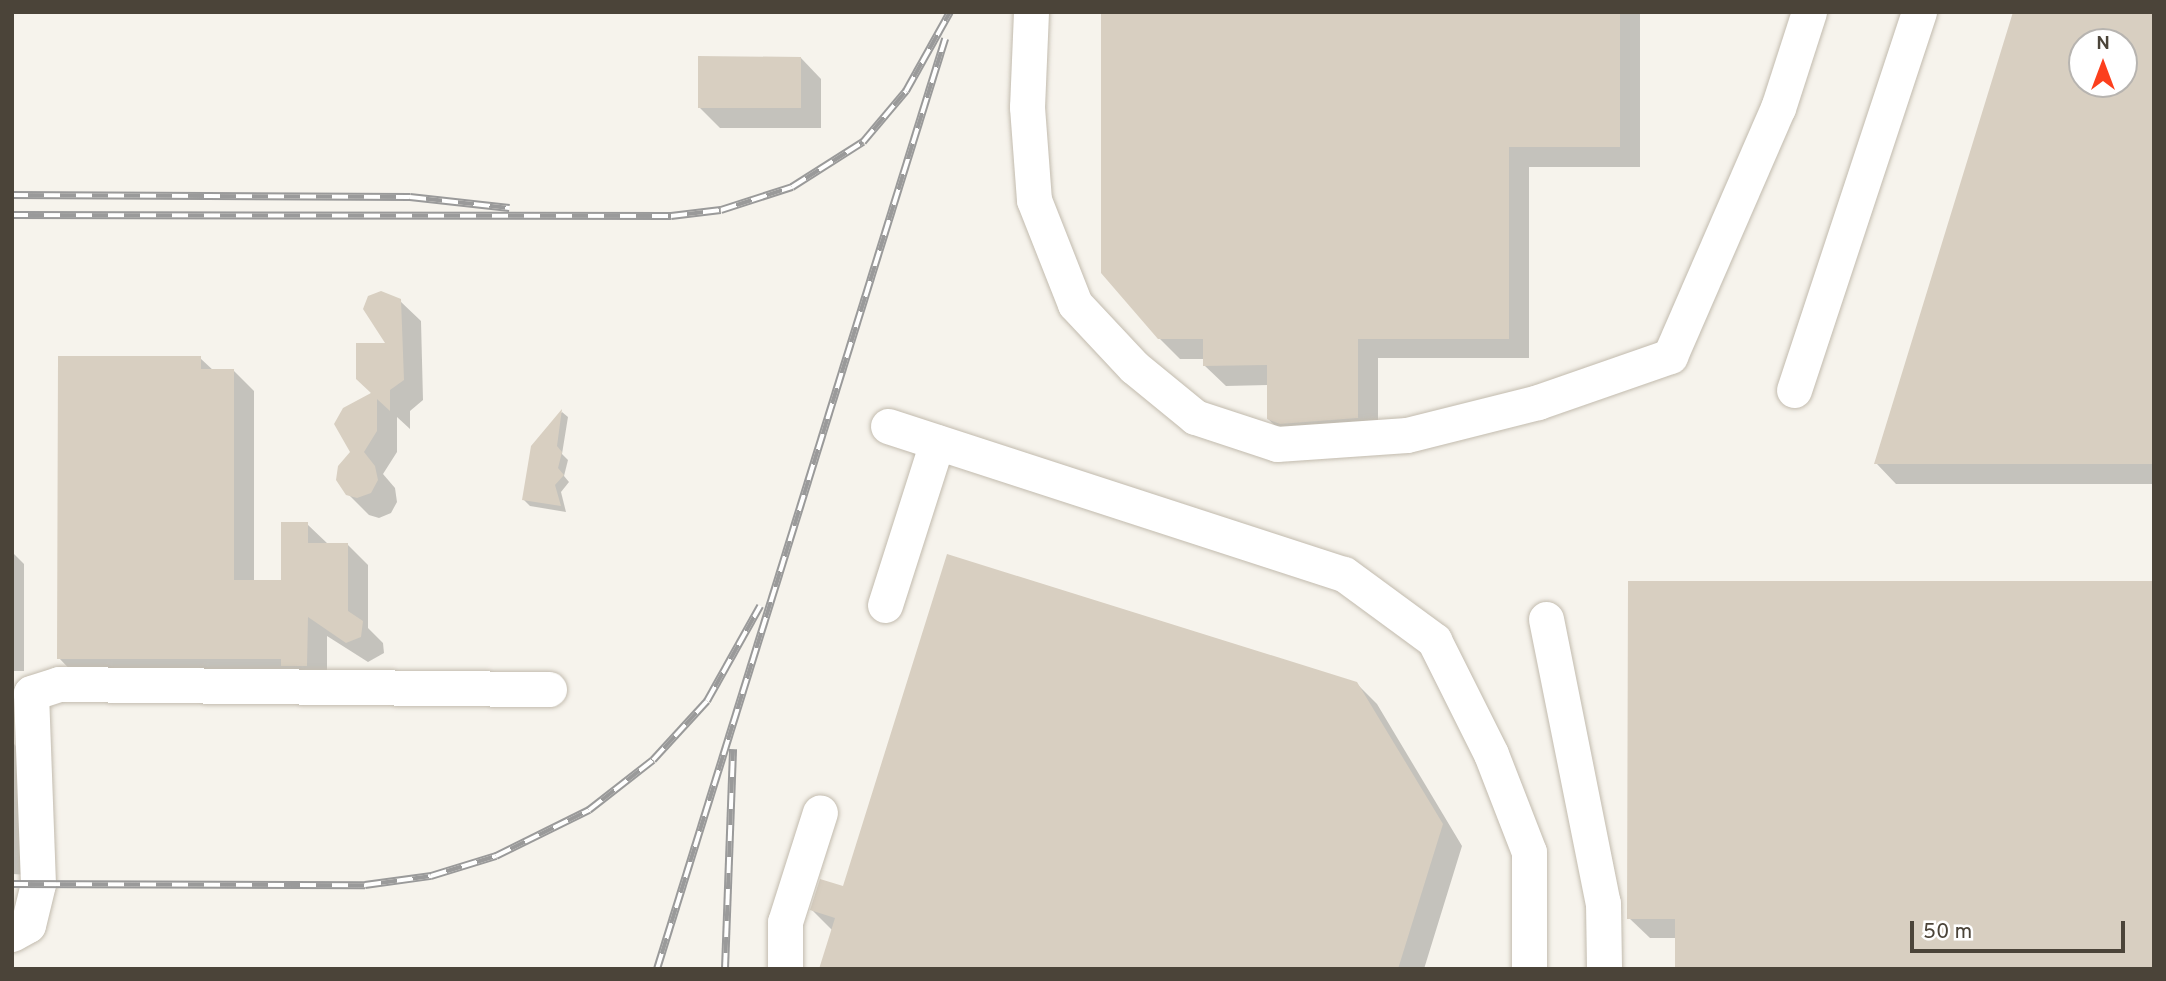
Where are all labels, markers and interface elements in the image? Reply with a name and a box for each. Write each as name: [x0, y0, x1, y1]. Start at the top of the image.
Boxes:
north arrow: [2068, 28, 2138, 98]
text: N: [2096, 32, 2110, 56]
scale bar: [1914, 908, 2129, 952]
text: 50 m: [1923, 919, 1972, 946]

